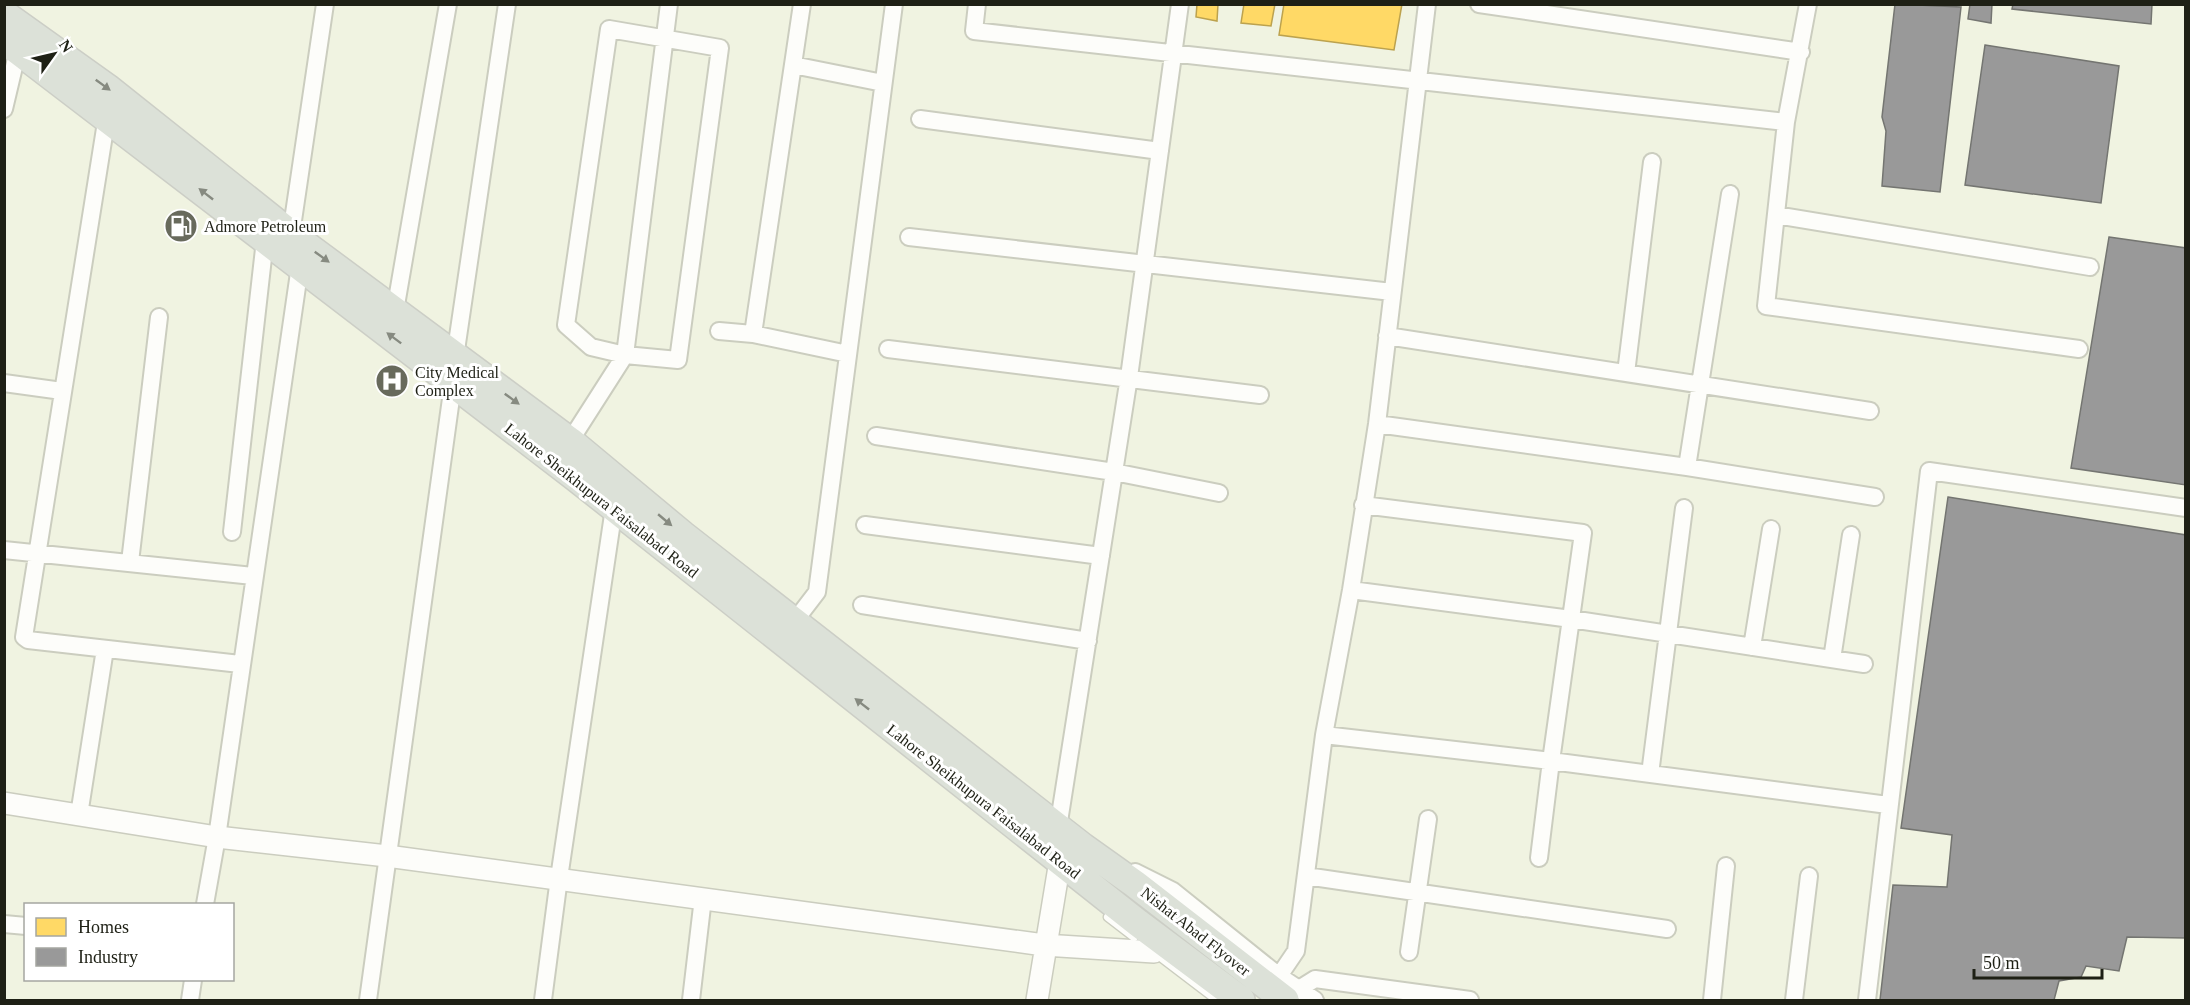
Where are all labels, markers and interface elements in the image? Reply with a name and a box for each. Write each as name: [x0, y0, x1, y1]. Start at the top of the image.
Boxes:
north arrow: [24, 24, 84, 84]
text: N: [56, 36, 77, 56]
one-way arrow: [94, 79, 110, 91]
one-way arrow: [198, 187, 214, 200]
fuel station icon: Admore Petroleum: [163, 208, 199, 244]
place label: Admore Petroleum: [204, 218, 327, 235]
one-way arrow: [314, 251, 330, 263]
one-way arrow: [386, 332, 402, 345]
hospital icon: City Medical Complex: [374, 363, 410, 399]
place label: City Medical Complex: [415, 364, 500, 400]
one-way arrow: [504, 393, 520, 405]
street label: Lahore Sheikhupura Faisalabad Road: [501, 420, 702, 582]
one-way arrow: [657, 513, 672, 526]
one-way arrow: [854, 698, 870, 711]
street label: Lahore Sheikhupura Faisalabad Road: [883, 721, 1084, 883]
street label: Nishat Abad Flyover: [1137, 884, 1254, 980]
legend: [24, 903, 234, 981]
text: Homes: [78, 917, 129, 937]
scale bar: [1974, 942, 2102, 980]
text: Industry: [78, 947, 138, 967]
text: 50 m: [1983, 953, 2020, 973]

